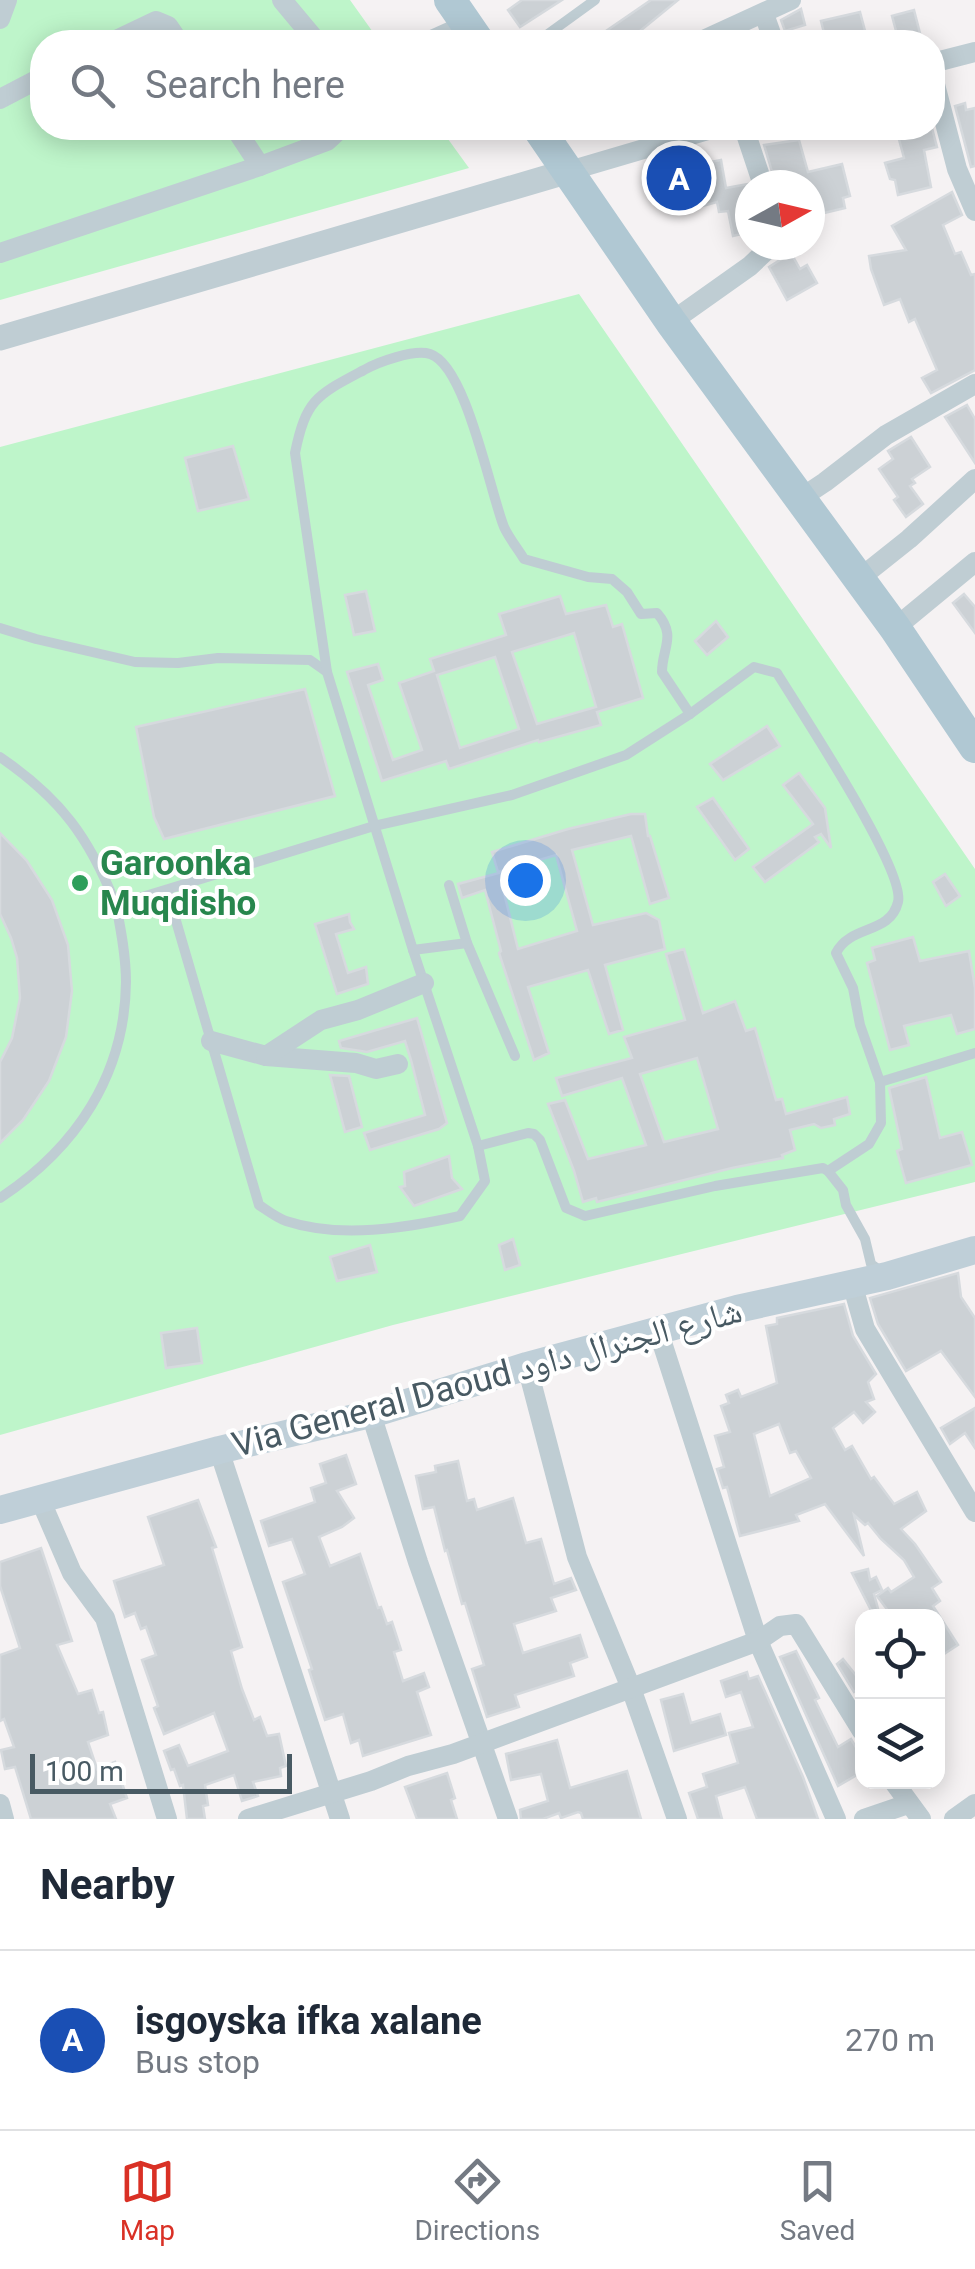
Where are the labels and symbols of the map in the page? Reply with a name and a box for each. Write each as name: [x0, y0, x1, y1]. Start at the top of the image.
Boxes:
pin: A: [646, 140, 712, 216]
north arrow: [735, 170, 825, 260]
place label: Garoonka Muqdisho: [100, 843, 256, 924]
your location: [500, 855, 551, 906]
marker: Garoonka Muqdisho: [69, 872, 91, 894]
street label: Via General Daoud شارع الجنرال داود: [228, 1290, 747, 1467]
scale bar: [30, 1749, 292, 1794]

